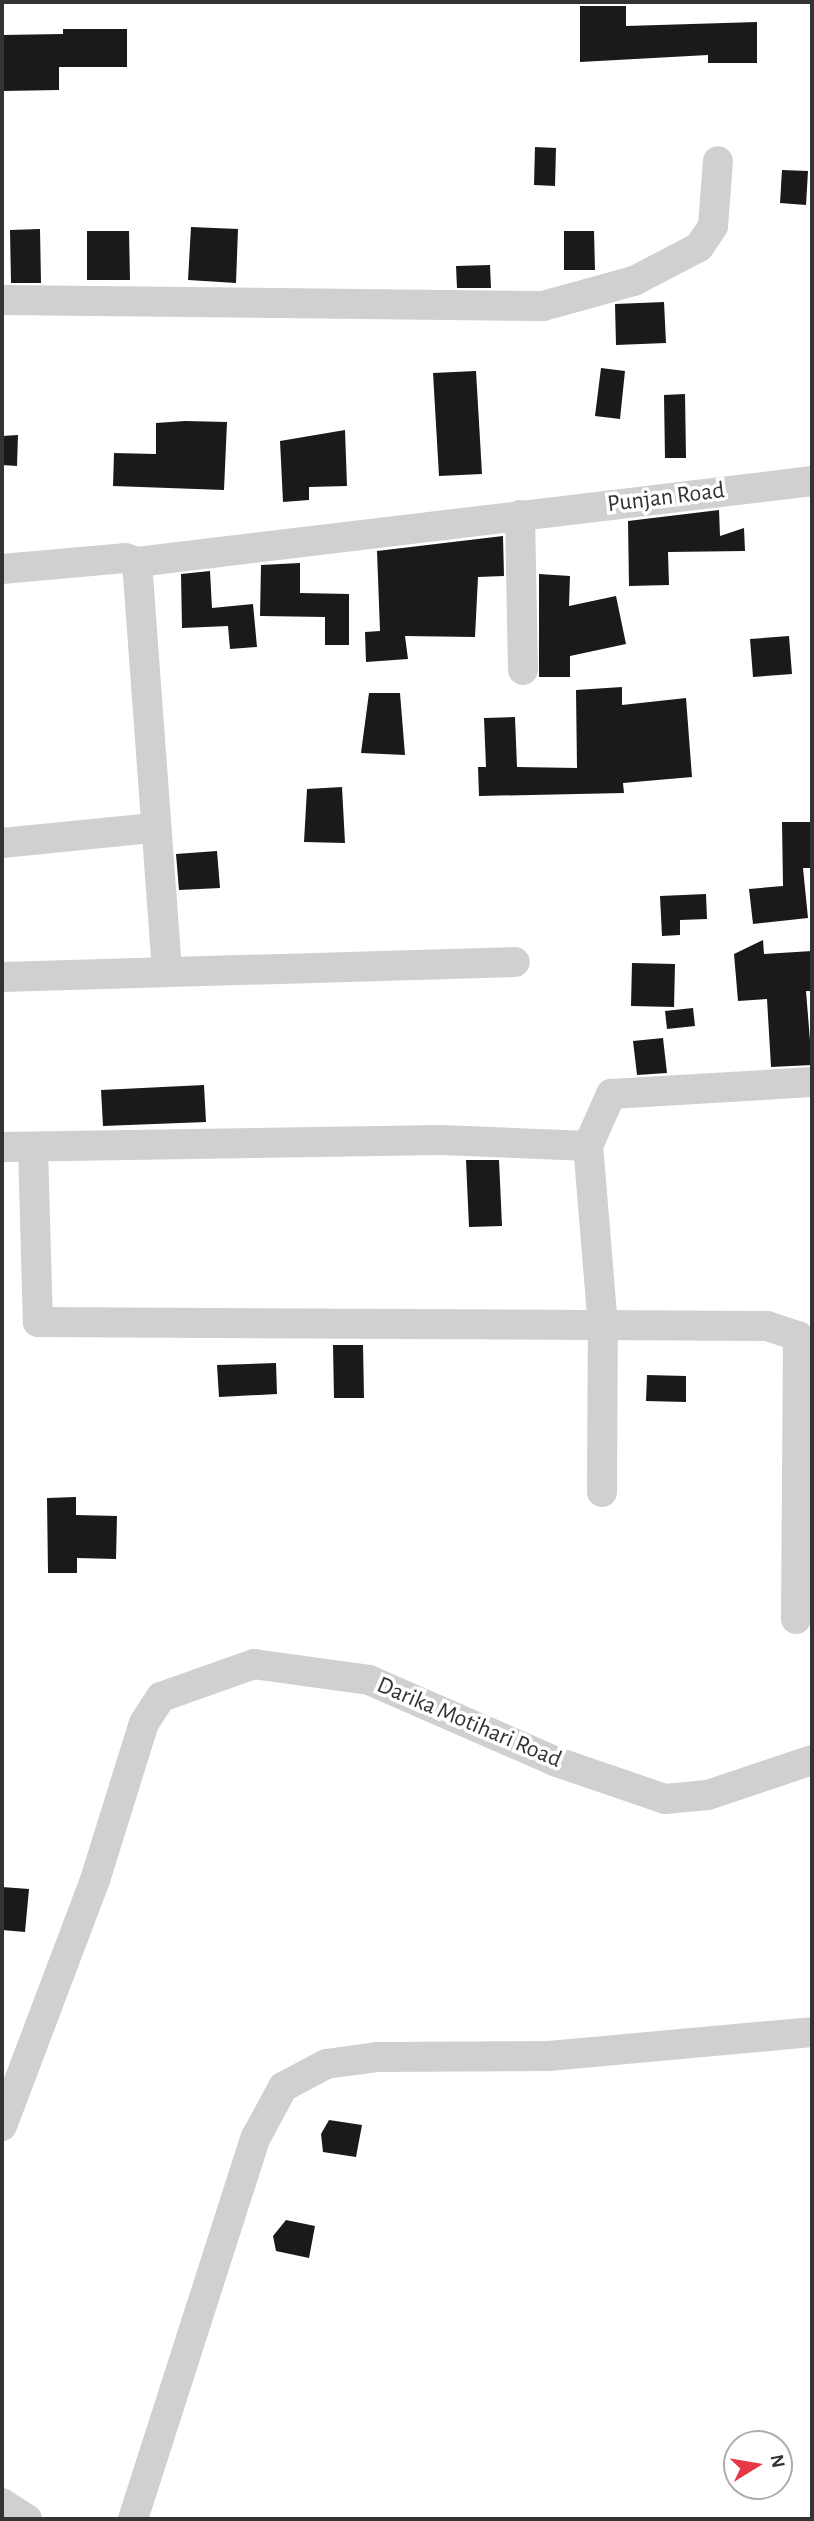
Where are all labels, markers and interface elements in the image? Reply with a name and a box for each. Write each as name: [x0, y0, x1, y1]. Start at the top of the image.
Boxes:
street label: Punjan Road: [606, 477, 726, 519]
street label: Darika Motihari Road: [372, 1671, 566, 1775]
north arrow: [723, 2430, 793, 2500]
text: N: [767, 2453, 788, 2470]

